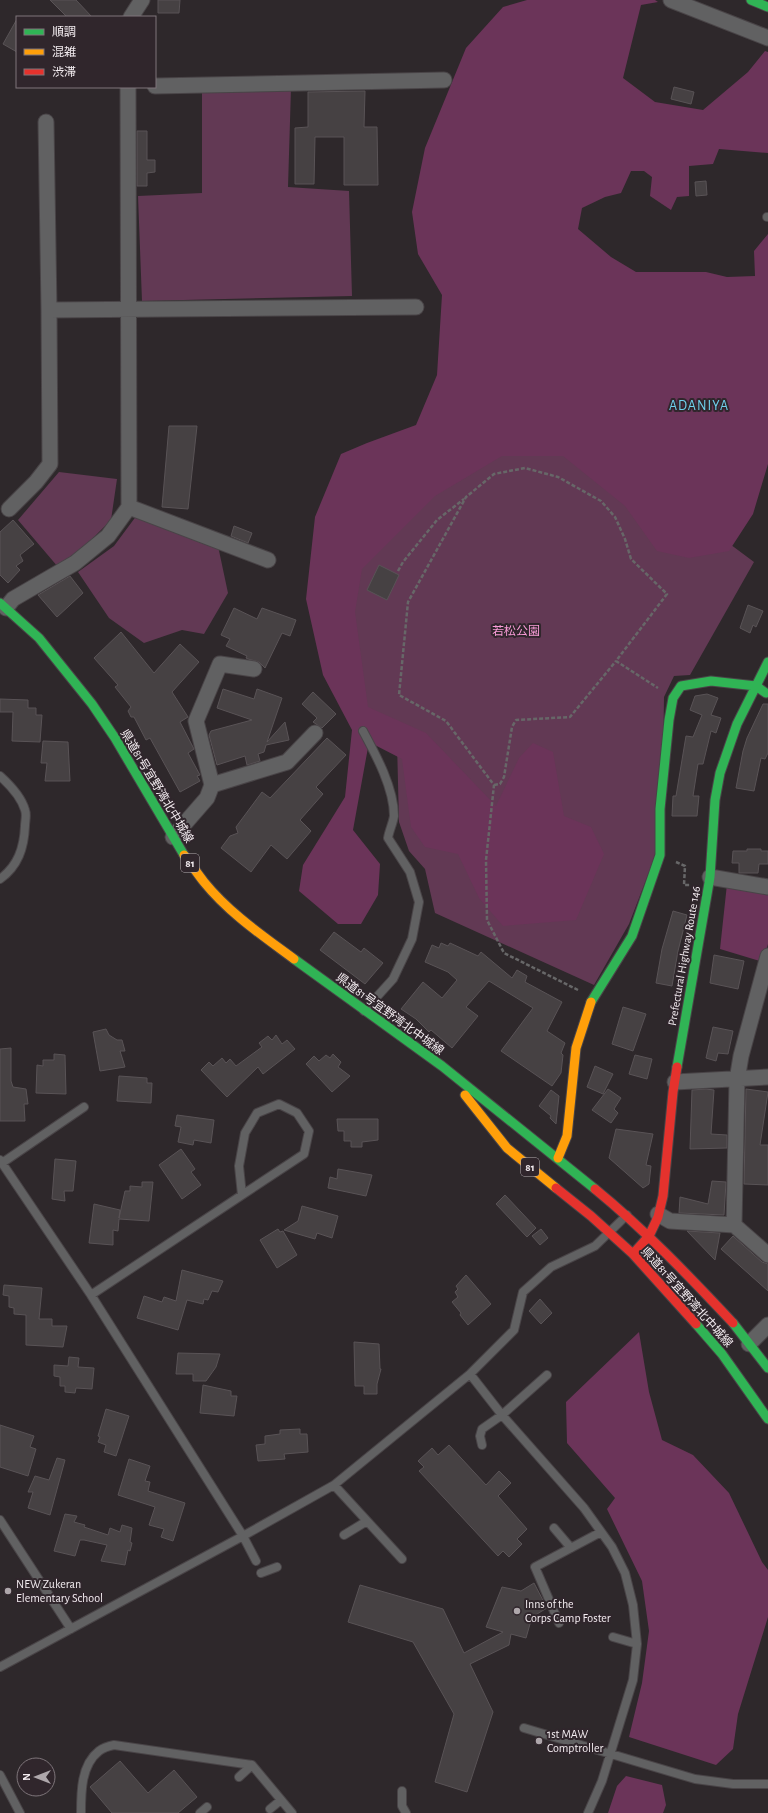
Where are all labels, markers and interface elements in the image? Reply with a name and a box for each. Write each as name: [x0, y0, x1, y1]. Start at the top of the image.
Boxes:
legend: [16, 16, 156, 88]
text: 順調: [52, 26, 76, 38]
text: 混雑: [52, 45, 76, 58]
text: 渋滞: [52, 66, 76, 78]
district label: ADANIYA: [669, 399, 729, 413]
park label: 若松公園: [492, 625, 540, 637]
street label: 県道81号宜野湾北中城線: [118, 727, 196, 845]
road number: 81: [181, 854, 199, 872]
street label: Prefectural Highway Route 146: [666, 885, 703, 1027]
street label: 県道81号宜野湾北中城線: [334, 970, 447, 1057]
road number: 81: [521, 1158, 539, 1176]
street label: 県道81号宜野湾北中城線: [639, 1244, 736, 1349]
place label: NEW Zukeran Elementary School: [16, 1578, 103, 1605]
marker: NEW Zukeran Elementary School: [3, 1586, 13, 1596]
place label: Inns of the Corps Camp Foster: [525, 1598, 611, 1624]
marker: Inns of the Corps Camp Foster: [512, 1606, 522, 1616]
place label: 1st MAW Comptroller: [547, 1728, 604, 1754]
marker: 1st MAW Comptroller: [534, 1736, 544, 1746]
north arrow: [16, 1757, 56, 1797]
text: N: [21, 1773, 32, 1781]

